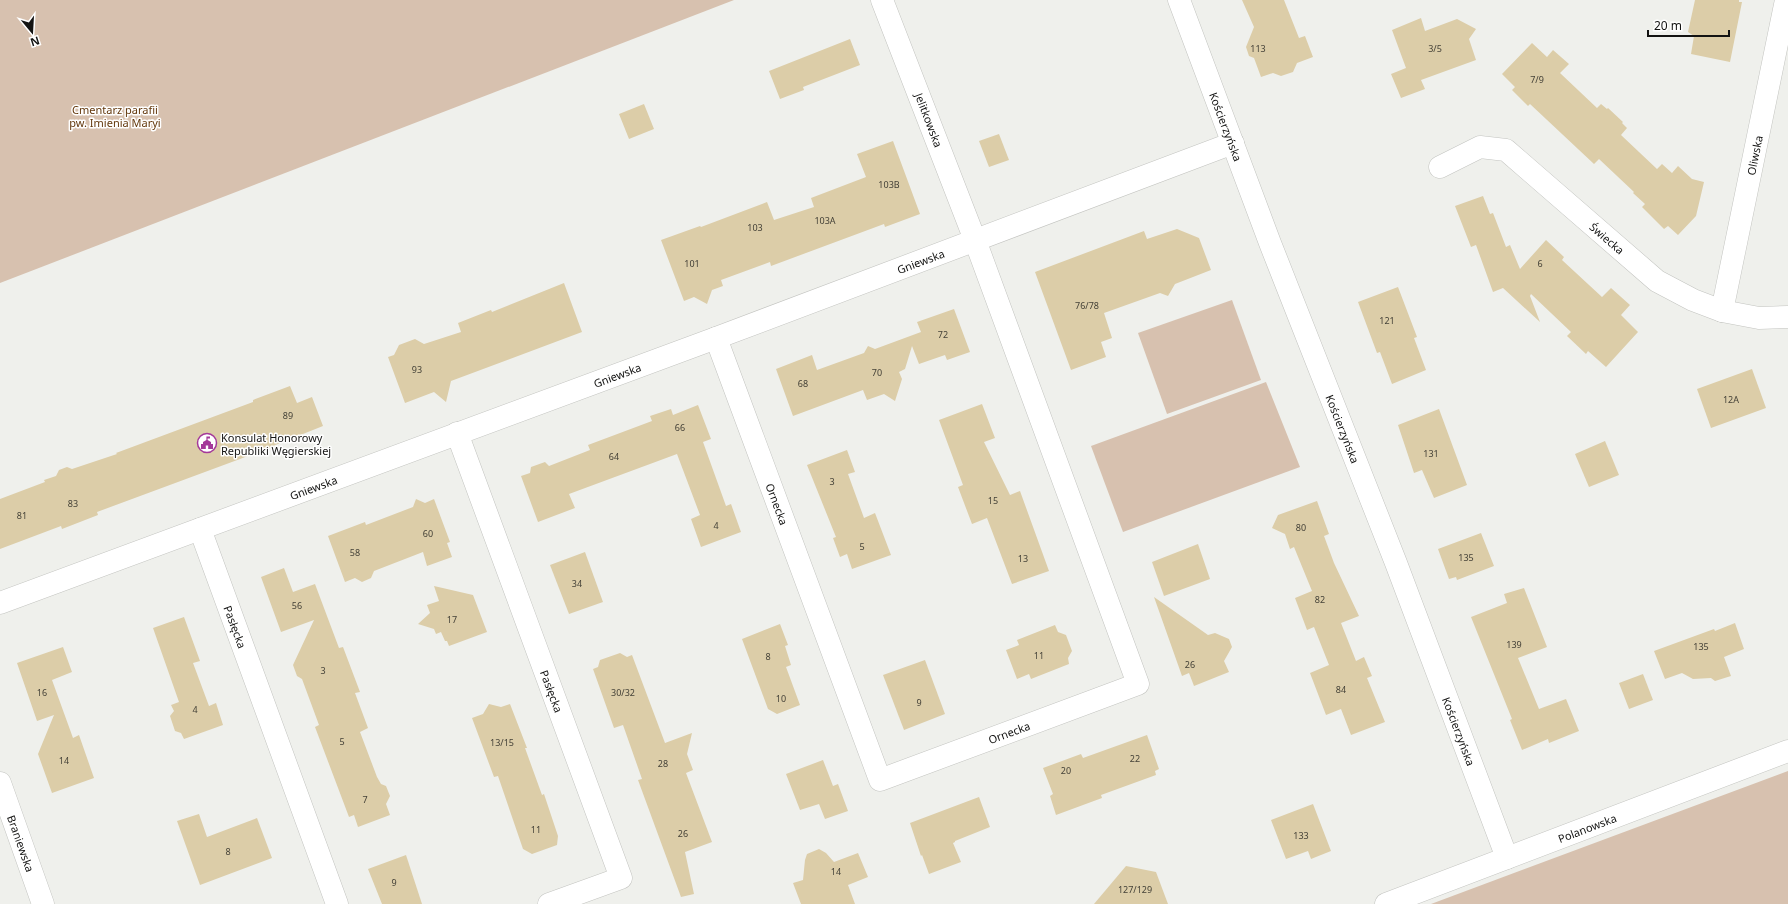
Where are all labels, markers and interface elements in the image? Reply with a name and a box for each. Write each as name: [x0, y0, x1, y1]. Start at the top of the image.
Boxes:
north arrow: [12, 12, 52, 52]
scale bar: [1648, 12, 1729, 38]
text: 20 m: [1654, 17, 1682, 34]
text: N: [29, 33, 42, 51]
house number: 113: [1250, 42, 1266, 55]
house number: 3/5: [1428, 42, 1442, 55]
house number: 7/9: [1530, 73, 1544, 86]
street label: Jelitkowska: [911, 90, 946, 149]
street label: Kościerzyńska: [1207, 90, 1246, 163]
park label: Cmentarz parafii pw. Imienia Maryi: [69, 102, 161, 130]
street label: Oliwska: [1743, 134, 1765, 176]
house number: 103B: [878, 178, 900, 191]
house number: 103A: [814, 214, 836, 227]
street label: Świecka: [1587, 219, 1628, 257]
house number: 103: [747, 221, 763, 234]
street label: Gniewska: [895, 245, 946, 277]
house number: 101: [684, 257, 700, 270]
house number: 6: [1537, 257, 1543, 270]
house number: 76/78: [1075, 299, 1099, 312]
house number: 121: [1379, 314, 1395, 327]
house number: 72: [938, 328, 948, 341]
street label: Gniewska: [591, 359, 643, 390]
house number: 93: [412, 363, 422, 376]
house number: 70: [872, 366, 882, 379]
house number: 68: [798, 377, 808, 390]
street label: Kościerzyńska: [1323, 392, 1363, 465]
house number: 12A: [1723, 393, 1739, 406]
house number: 89: [283, 409, 293, 422]
house number: 66: [675, 421, 685, 434]
place label: Konsulat Honorowy Republiki Węgierskiej: [221, 430, 331, 458]
public building icon: Konsulat Honorowy Republiki Węgierskiej: [196, 432, 218, 454]
house number: 131: [1423, 447, 1439, 460]
house number: 64: [609, 450, 619, 463]
street label: Gniewska: [287, 471, 339, 503]
house number: 3: [829, 475, 835, 488]
street label: Ornecka: [763, 481, 792, 527]
house number: 15: [988, 494, 998, 507]
house number: 83: [68, 497, 78, 510]
house number: 81: [17, 509, 27, 522]
house number: 4: [713, 519, 719, 532]
house number: 80: [1296, 521, 1306, 534]
house number: 60: [423, 527, 433, 540]
house number: 5: [859, 540, 865, 553]
house number: 58: [350, 546, 360, 559]
house number: 135: [1458, 551, 1474, 564]
house number: 13: [1018, 552, 1028, 565]
house number: 34: [572, 577, 582, 590]
house number: 82: [1315, 593, 1325, 606]
house number: 56: [292, 599, 302, 612]
street label: Pasłęcka: [221, 603, 250, 650]
house number: 17: [447, 613, 457, 626]
house number: 139: [1506, 638, 1522, 651]
house number: 135: [1693, 640, 1709, 653]
house number: 11: [1034, 649, 1044, 662]
house number: 8: [765, 650, 771, 663]
house number: 26: [1185, 658, 1195, 671]
house number: 3: [320, 664, 326, 677]
street label: Pasłęcka: [537, 668, 567, 715]
house number: 84: [1336, 683, 1346, 696]
house number: 16: [37, 686, 47, 699]
house number: 30/32: [611, 686, 635, 699]
house number: 10: [776, 692, 786, 705]
street label: Kościerzyńska: [1439, 694, 1479, 768]
house number: 9: [916, 696, 922, 709]
house number: 4: [192, 703, 198, 716]
street label: Ornecka: [986, 717, 1032, 747]
house number: 5: [339, 735, 345, 748]
house number: 13/15: [490, 736, 514, 749]
house number: 22: [1130, 752, 1140, 765]
house number: 14: [59, 754, 69, 767]
house number: 28: [658, 757, 668, 770]
house number: 20: [1061, 764, 1071, 777]
house number: 7: [362, 793, 368, 806]
street label: Polanowska: [1556, 810, 1618, 845]
street label: Braniewska: [4, 813, 38, 874]
house number: 11: [531, 823, 541, 836]
house number: 26: [678, 827, 688, 840]
house number: 133: [1293, 829, 1309, 842]
house number: 8: [225, 845, 231, 858]
house number: 14: [831, 865, 841, 878]
house number: 9: [391, 876, 397, 889]
house number: 127/129: [1118, 883, 1152, 896]

